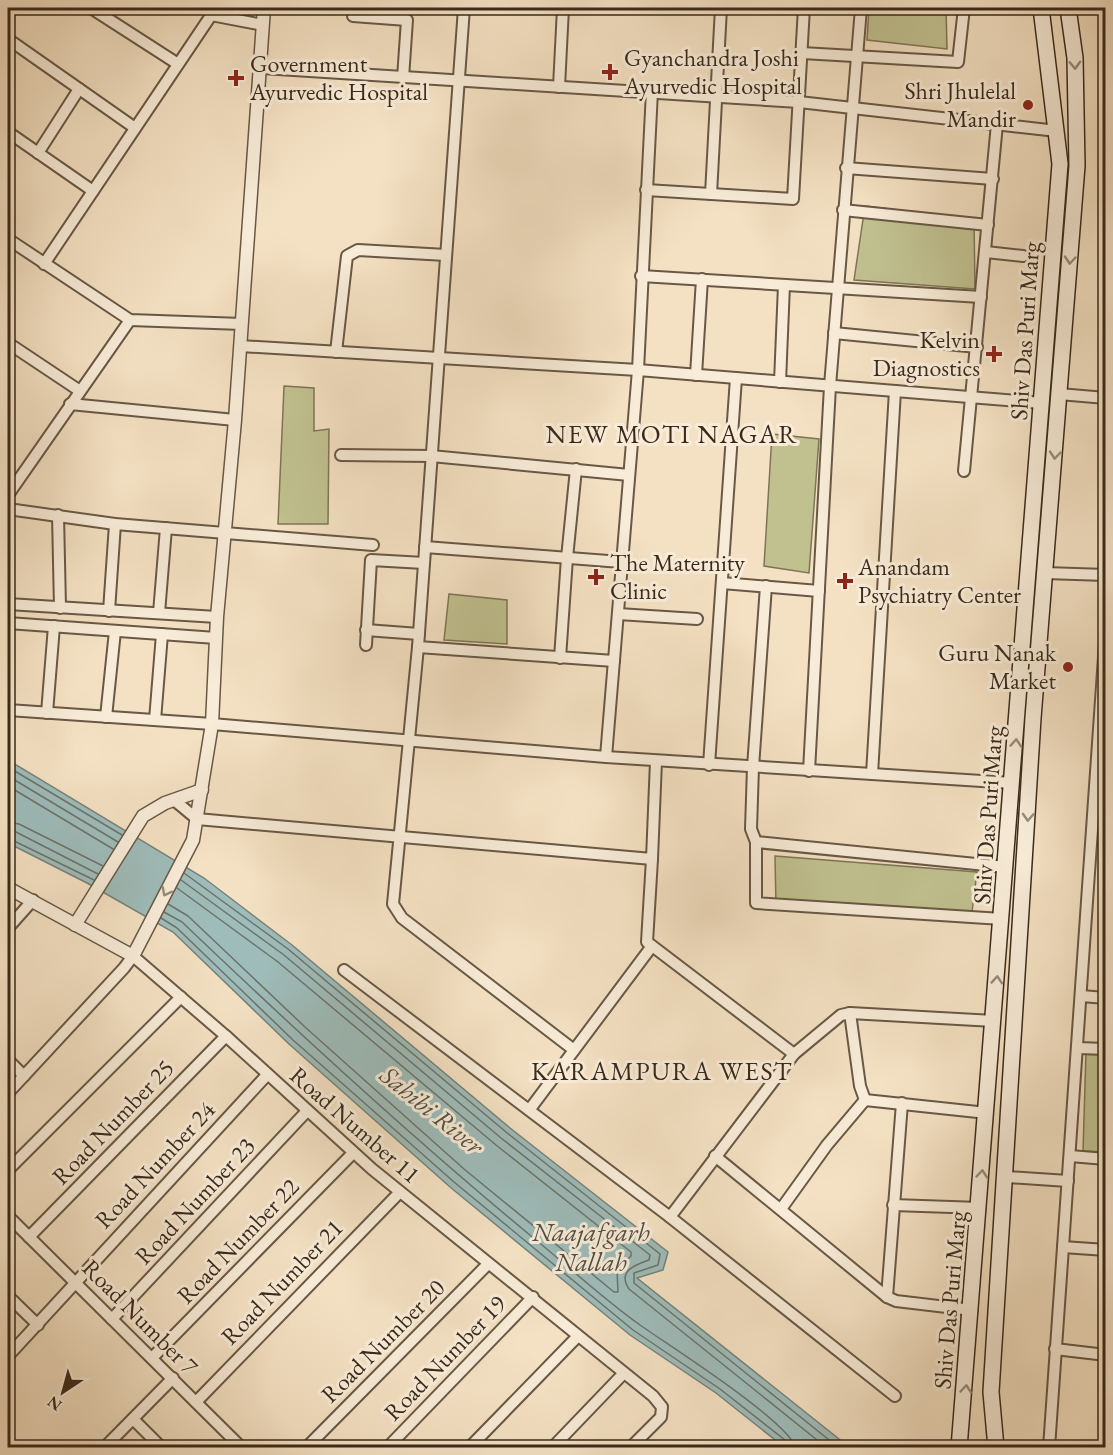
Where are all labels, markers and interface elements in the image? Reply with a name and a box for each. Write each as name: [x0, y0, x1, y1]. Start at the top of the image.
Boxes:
place label: Gyanchandra Joshi Ayurvedic Hospital: [623, 42, 802, 101]
place label: Government Ayurvedic Hospital: [249, 48, 428, 107]
one-way arrow: [1069, 61, 1082, 70]
marker: Gyanchandra Joshi Ayurvedic Hospital: [601, 63, 619, 81]
marker: Government Ayurvedic Hospital: [227, 69, 245, 87]
place label: Shri Jhulelal Mandir: [904, 75, 1016, 134]
marker: Shri Jhulelal Mandir: [1021, 98, 1035, 112]
street label: Shiv Das Puri Marg: [1003, 240, 1046, 421]
one-way arrow: [1064, 256, 1077, 265]
place label: Kelvin Diagnostics: [873, 324, 980, 383]
marker: Kelvin Diagnostics: [985, 345, 1003, 363]
district label: NEW MOTI NAGAR: [546, 417, 798, 451]
one-way arrow: [1048, 450, 1061, 459]
place label: The Maternity Clinic: [610, 547, 745, 606]
place label: Anandam Psychiatry Center: [857, 551, 1021, 610]
marker: The Maternity Clinic: [587, 568, 605, 586]
marker: Anandam Psychiatry Center: [836, 572, 854, 590]
place label: Guru Nanak Market: [938, 637, 1057, 696]
marker: Guru Nanak Market: [1061, 660, 1075, 674]
street label: Shiv Das Puri Marg: [966, 724, 1009, 905]
one-way arrow: [1009, 739, 1022, 748]
one-way arrow: [1021, 812, 1034, 821]
one-way arrow: [162, 886, 173, 896]
one-way arrow: [991, 975, 1004, 984]
street label: Road Number 25: [45, 1052, 180, 1191]
district label: KARAMPURA WEST: [531, 1054, 793, 1088]
water label: Sahibi River: [373, 1057, 492, 1163]
street label: Road Number 11: [284, 1059, 427, 1190]
street label: Road Number 24: [88, 1094, 222, 1235]
street label: Road Number 23: [128, 1131, 262, 1271]
one-way arrow: [976, 1169, 989, 1178]
street label: Road Number 22: [170, 1171, 306, 1310]
street label: Shiv Das Puri Marg: [926, 1209, 973, 1390]
street label: Road Number 21: [214, 1212, 349, 1351]
water label: Naajafgarh Nallah: [531, 1215, 650, 1279]
street label: Road Number 7: [76, 1252, 205, 1381]
street label: Road Number 20: [314, 1272, 451, 1409]
street label: Road Number 19: [377, 1288, 513, 1427]
north arrow: [33, 1362, 93, 1422]
one-way arrow: [959, 1385, 972, 1394]
text: N: [43, 1391, 66, 1416]

